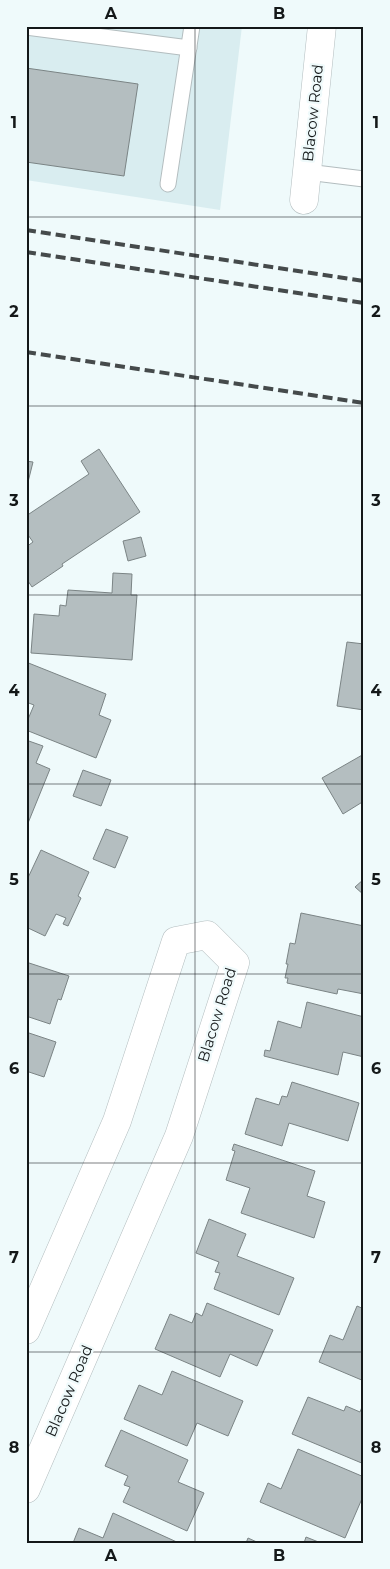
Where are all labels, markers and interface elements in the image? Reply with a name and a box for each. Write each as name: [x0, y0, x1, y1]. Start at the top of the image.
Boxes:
text: A: [104, 4, 118, 23]
text: B: [273, 4, 285, 23]
street label: Blacow Road: [298, 63, 327, 163]
text: 1: [11, 113, 17, 132]
text: 1: [373, 113, 379, 132]
text: 2: [9, 302, 19, 321]
text: 2: [371, 302, 381, 321]
text: 3: [8, 491, 19, 510]
text: 3: [370, 491, 381, 510]
text: 4: [8, 681, 20, 700]
text: 4: [370, 681, 382, 700]
text: 5: [9, 870, 19, 889]
text: 5: [371, 870, 381, 889]
street label: Blacow Road: [193, 965, 240, 1065]
text: 6: [9, 1059, 19, 1078]
text: 6: [371, 1059, 381, 1078]
text: 7: [9, 1248, 19, 1267]
text: 7: [371, 1248, 381, 1267]
street label: Blacow Road: [41, 1342, 96, 1440]
text: 8: [9, 1438, 19, 1457]
text: 8: [371, 1438, 381, 1457]
text: A: [104, 1546, 118, 1565]
text: B: [273, 1546, 285, 1565]

